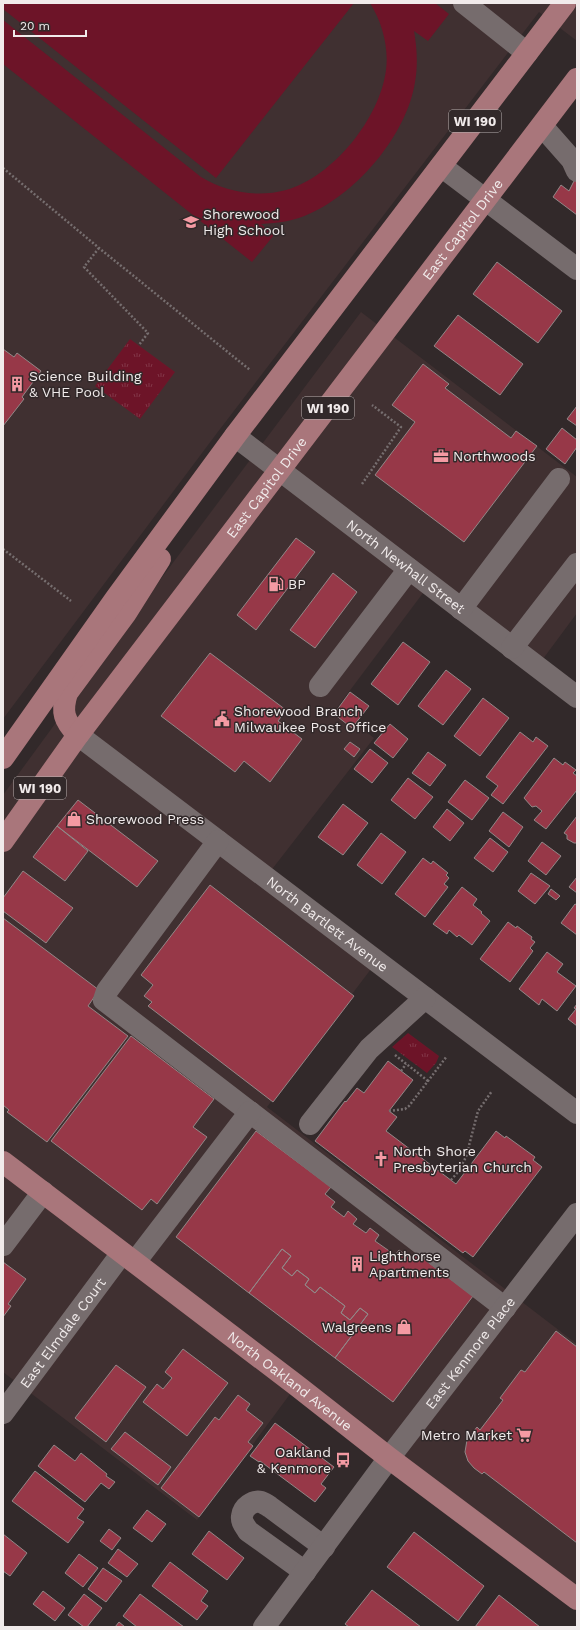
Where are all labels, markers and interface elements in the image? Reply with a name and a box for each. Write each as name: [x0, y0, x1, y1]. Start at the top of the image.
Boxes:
scale bar: [14, 12, 86, 38]
text: 20 m: [20, 19, 50, 33]
road number: WI 190: [449, 110, 501, 132]
street label: East Capitol Drive: [419, 176, 506, 283]
place label: Shorewood High School: [203, 206, 285, 238]
school or university icon: Shorewood High School: [182, 213, 200, 231]
place label: Science Building & VHE Pool: [29, 368, 142, 400]
building icon: Science Building & VHE Pool: [8, 375, 26, 393]
road number: WI 190: [302, 397, 354, 419]
street label: East Capitol Drive: [223, 434, 310, 541]
office icon: Northwoods: [432, 447, 450, 465]
place label: Northwoods: [453, 448, 536, 464]
street label: North Newhall Street: [344, 516, 468, 617]
fuel station icon: BP: [267, 575, 285, 593]
place label: BP: [288, 576, 306, 592]
place label: Shorewood Branch Milwaukee Post Office: [234, 703, 386, 735]
public building icon: Shorewood Branch Milwaukee Post Office: [213, 710, 231, 728]
road number: WI 190: [14, 777, 66, 799]
shop icon: Shorewood Press: [65, 810, 83, 828]
place label: Shorewood Press: [86, 811, 204, 827]
street label: North Bartlett Avenue: [264, 873, 391, 975]
place label: North Shore Presbyterian Church: [393, 1143, 532, 1175]
church icon: North Shore Presbyterian Church: [372, 1150, 390, 1168]
place label: Lighthorse Apartments: [369, 1248, 449, 1280]
building icon: Lighthorse Apartments: [348, 1255, 366, 1273]
street label: East Elmdale Court: [17, 1274, 109, 1391]
street label: East Kenmore Place: [422, 1294, 518, 1412]
shop icon: Walgreens: [395, 1318, 413, 1336]
place label: Walgreens: [322, 1319, 392, 1335]
street label: North Oakland Avenue: [225, 1328, 355, 1434]
supermarket icon: Metro Market: [515, 1426, 533, 1444]
place label: Metro Market: [421, 1427, 512, 1443]
place label: Oakland & Kenmore: [257, 1444, 331, 1476]
bus stop icon: Oakland & Kenmore: [334, 1451, 352, 1469]

